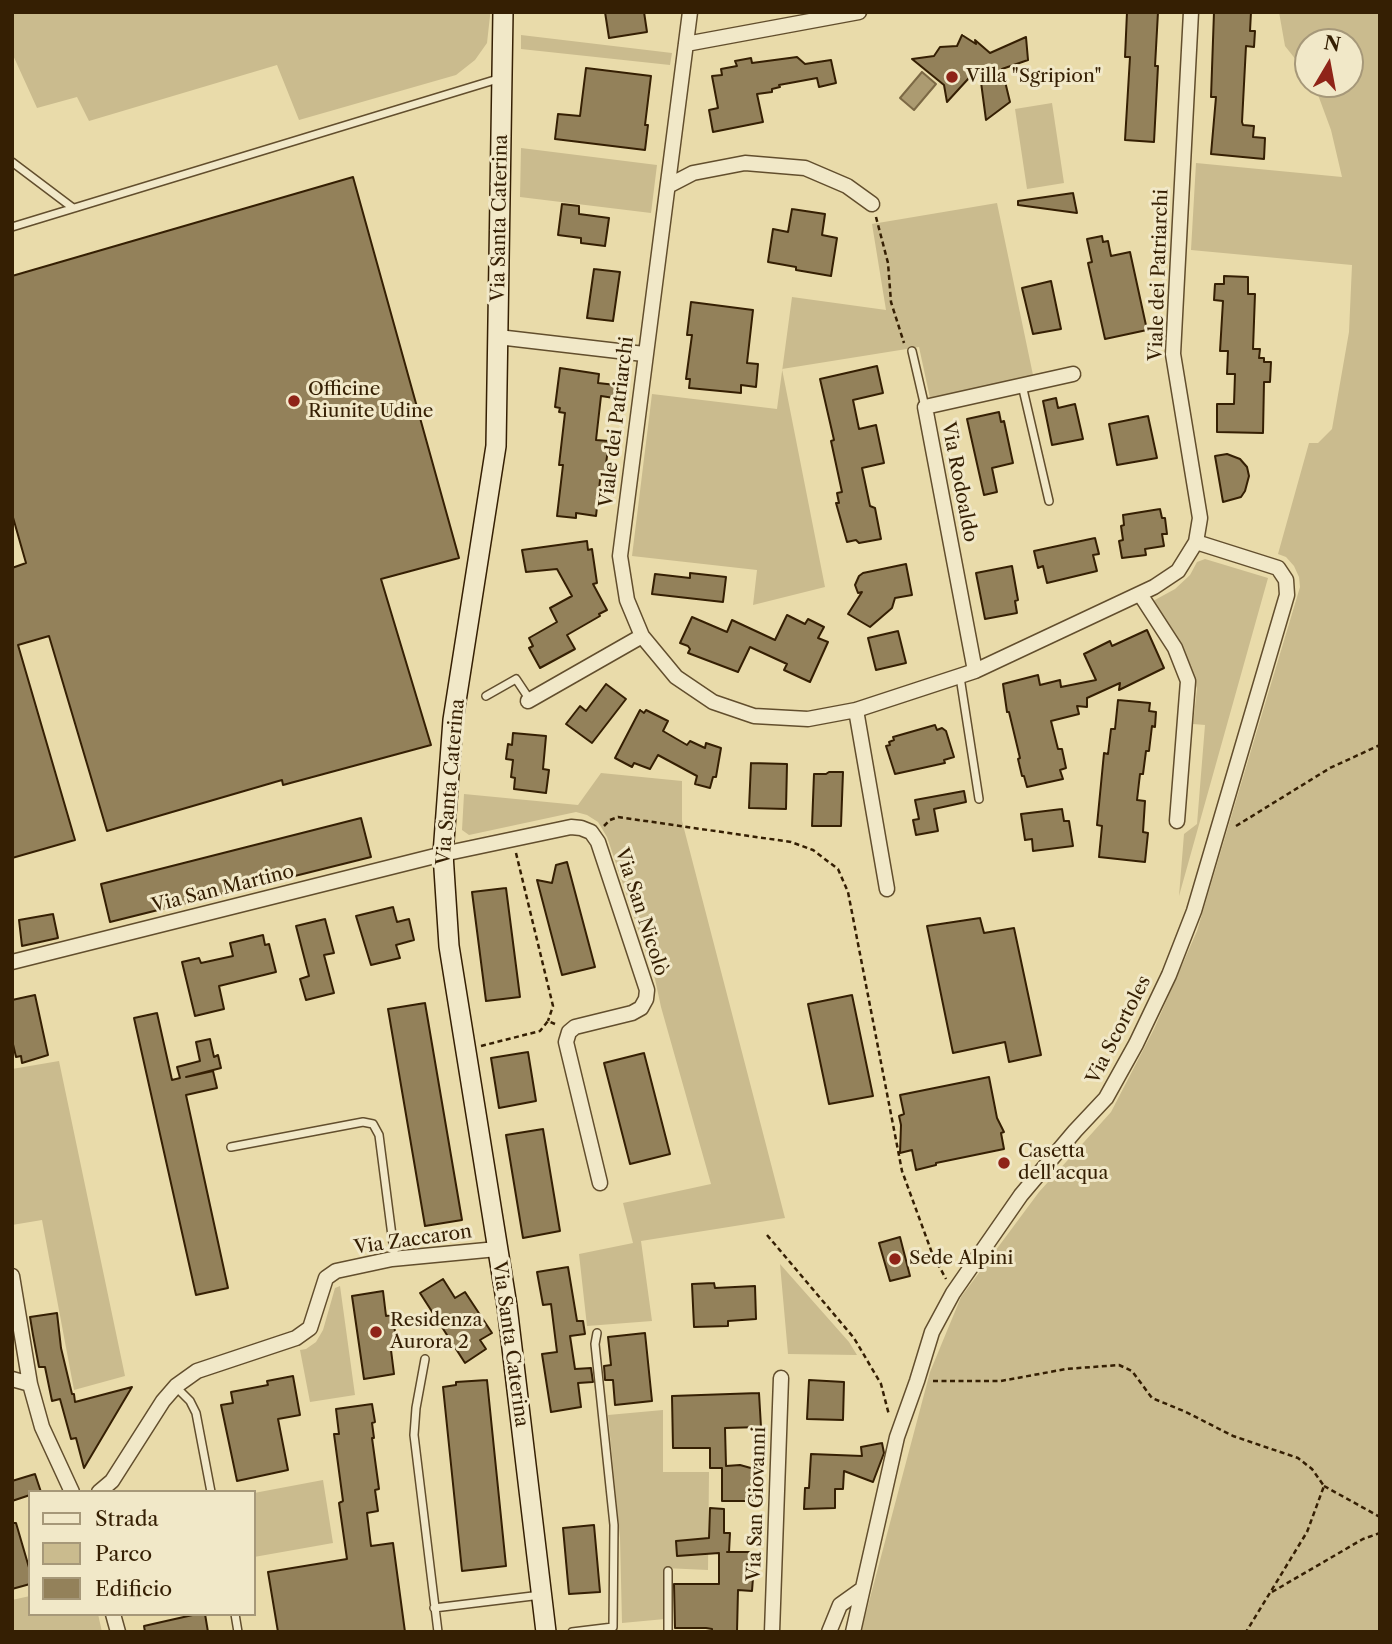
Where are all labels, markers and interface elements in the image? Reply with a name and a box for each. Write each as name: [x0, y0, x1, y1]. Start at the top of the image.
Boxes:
north arrow: [1294, 28, 1364, 98]
text: N: [1322, 31, 1343, 57]
place label: Villa "Sgripion": [966, 66, 1102, 88]
marker: Villa "Sgripion": [944, 69, 960, 85]
street label: Via Santa Caterina: [487, 134, 513, 302]
street label: Viale dei Patriarchi: [1145, 189, 1173, 361]
street label: Viale dei Patriarchi: [595, 335, 639, 509]
place label: Officine Riunite Udine: [308, 379, 434, 423]
marker: Officine Riunite Udine: [286, 393, 302, 409]
street label: Via Rodoaldo: [936, 420, 982, 544]
street label: Via Santa Caterina: [432, 698, 470, 866]
street label: Via San Nicolò: [610, 845, 672, 979]
street label: Via San Martino: [149, 860, 297, 918]
street label: Via Scortoles: [1082, 972, 1156, 1088]
place label: Casetta dell'acqua: [1018, 1141, 1109, 1185]
marker: Casetta dell'acqua: [996, 1155, 1012, 1171]
street label: Via Zaccaron: [353, 1220, 473, 1260]
place label: Sede Alpini: [909, 1248, 1013, 1270]
marker: Sede Alpini: [887, 1251, 903, 1267]
street label: Via Santa Caterina: [487, 1260, 533, 1428]
place label: Residenza Aurora 2: [390, 1310, 482, 1354]
marker: Residenza Aurora 2: [368, 1324, 384, 1340]
street label: Via San Giovanni: [743, 1426, 771, 1582]
legend: [28, 1490, 256, 1616]
text: Strada: [95, 1506, 159, 1531]
text: Parco: [95, 1541, 152, 1566]
text: Edificio: [95, 1576, 172, 1601]

